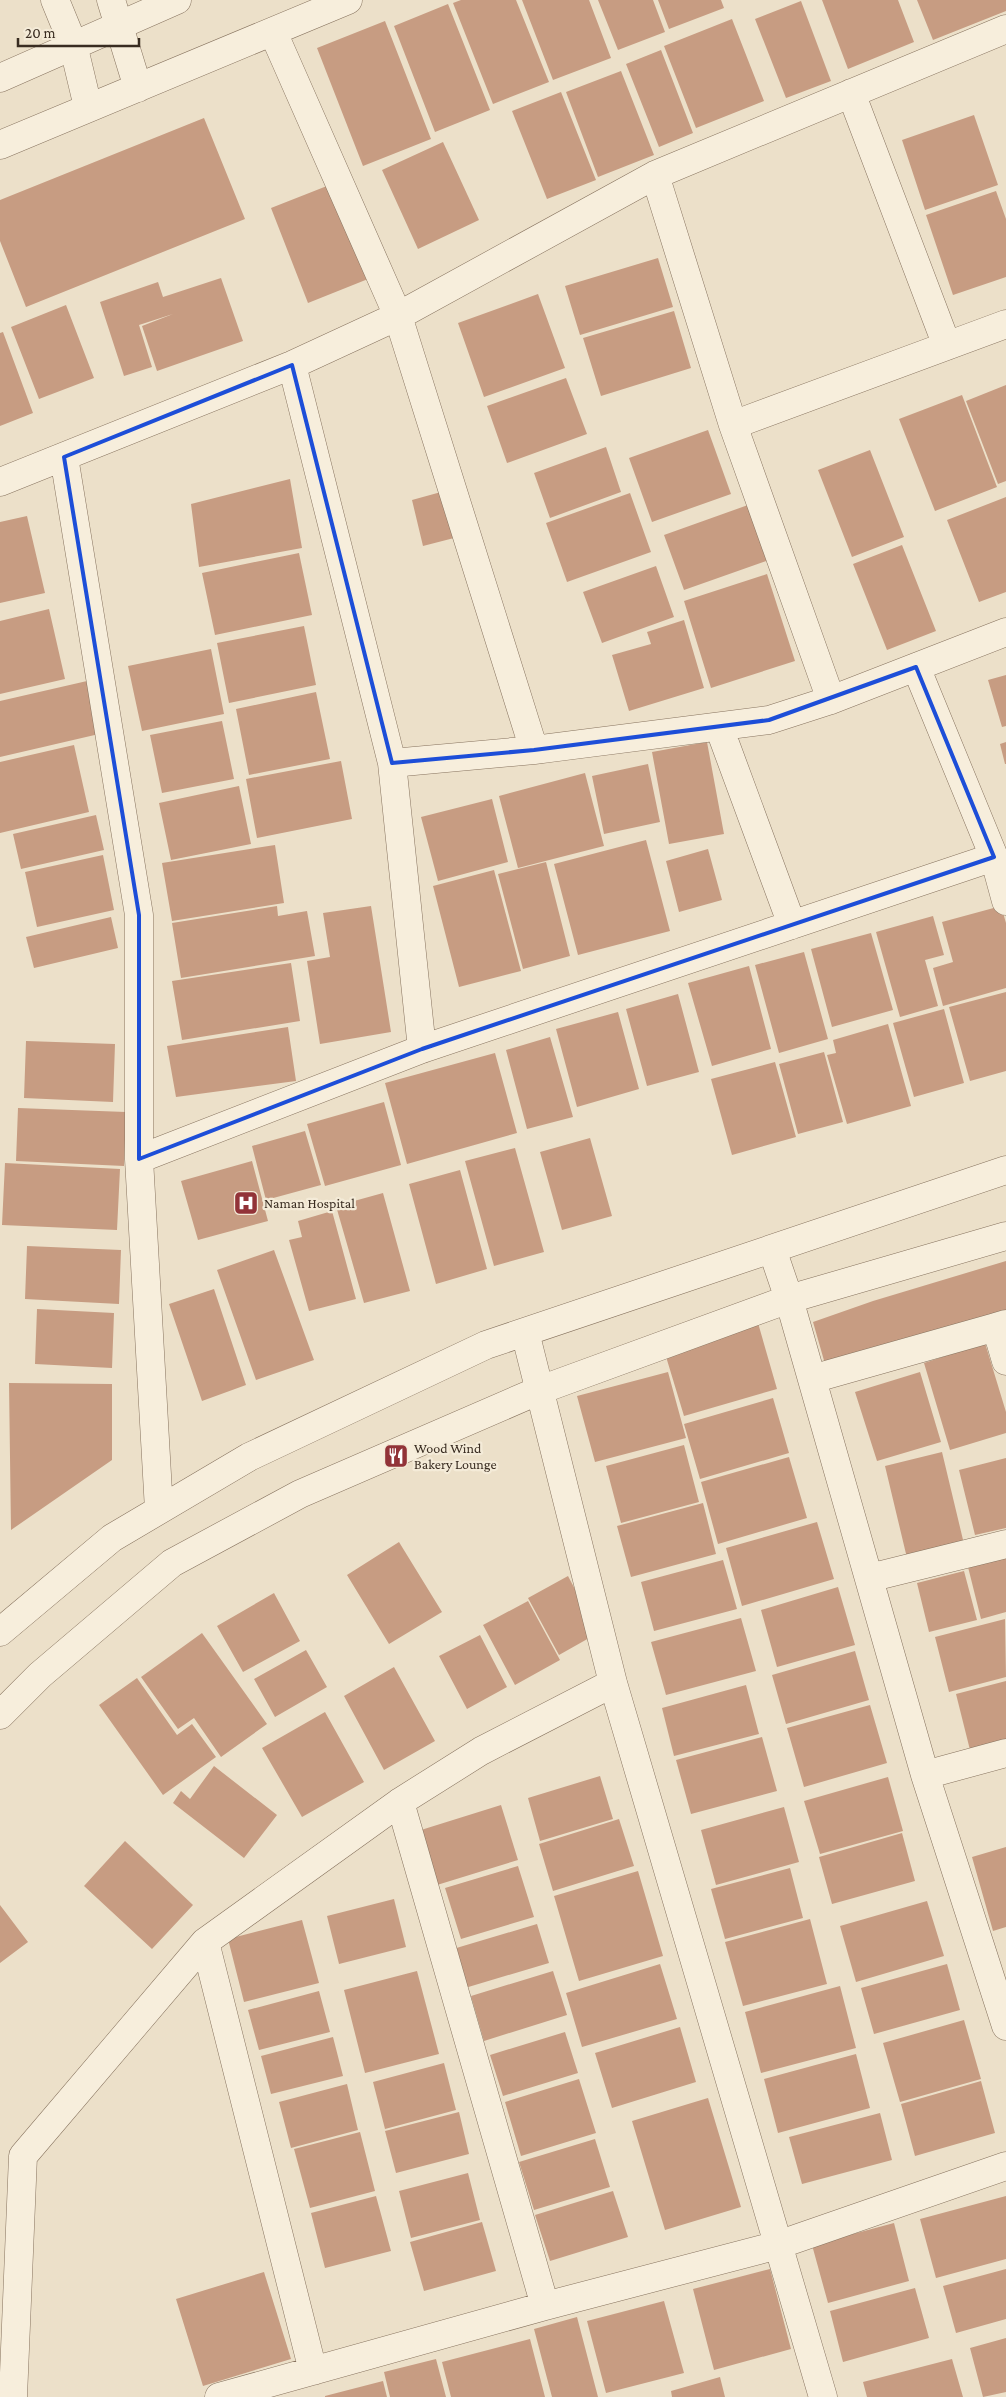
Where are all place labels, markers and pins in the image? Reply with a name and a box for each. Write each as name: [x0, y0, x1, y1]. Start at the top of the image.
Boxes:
hospital icon: Naman Hospital: [233, 1190, 259, 1216]
place label: Naman Hospital: [264, 1195, 355, 1211]
place label: Wood Wind Bakery Lounge: [414, 1440, 497, 1472]
restaurant icon: Wood Wind Bakery Lounge: [383, 1443, 409, 1469]

